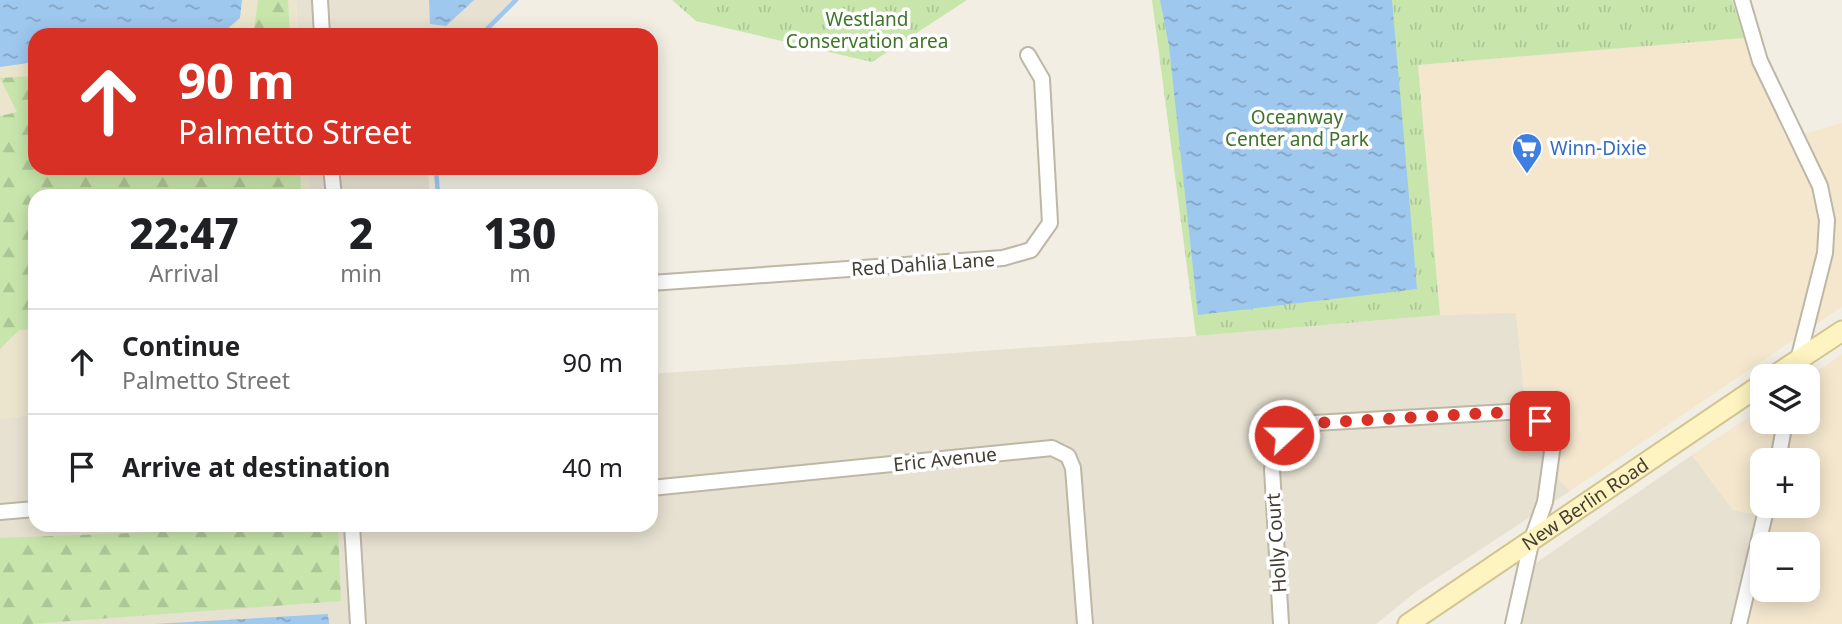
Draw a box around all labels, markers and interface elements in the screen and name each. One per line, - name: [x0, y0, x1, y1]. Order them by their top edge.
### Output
- park label: Westland Conservation area: [786, 6, 948, 54]
- text: 90 m: [178, 47, 295, 113]
- icon: ahead: [63, 56, 154, 147]
- park label: Oceanway Center and Park: [1225, 104, 1369, 152]
- text: Palmetto Street: [178, 110, 412, 153]
- supermarket icon: Winn-Dixie: [1510, 131, 1544, 175]
- place label: Winn-Dixie: [1550, 135, 1647, 161]
- text: 22:47: [130, 204, 239, 261]
- text: 2: [349, 204, 373, 261]
- text: 130: [484, 204, 556, 261]
- street label: Red Dahlia Lane: [850, 246, 996, 282]
- text: Arrival: [149, 257, 219, 289]
- text: min: [340, 257, 382, 289]
- text: m: [509, 257, 531, 289]
- text: Continue: [122, 328, 240, 364]
- icon: ahead: [63, 343, 101, 381]
- text: 90 m: [562, 344, 623, 380]
- text: Palmetto Street: [122, 364, 290, 396]
- map controls: [1750, 364, 1820, 602]
- button: layers: [1750, 364, 1820, 434]
- pin: [1510, 391, 1570, 451]
- position arrow: [1247, 398, 1321, 472]
- icon: arrive: [1521, 402, 1559, 440]
- street label: Eric Avenue: [892, 441, 998, 477]
- icon: arrive: [63, 448, 101, 486]
- button: +: [1750, 448, 1820, 518]
- text: Arrive at destination: [122, 449, 391, 485]
- text: 40 m: [562, 449, 623, 485]
- street label: New Berlin Road: [1517, 452, 1654, 556]
- street label: Holly Court: [1260, 492, 1292, 594]
- button: −: [1750, 532, 1820, 602]

